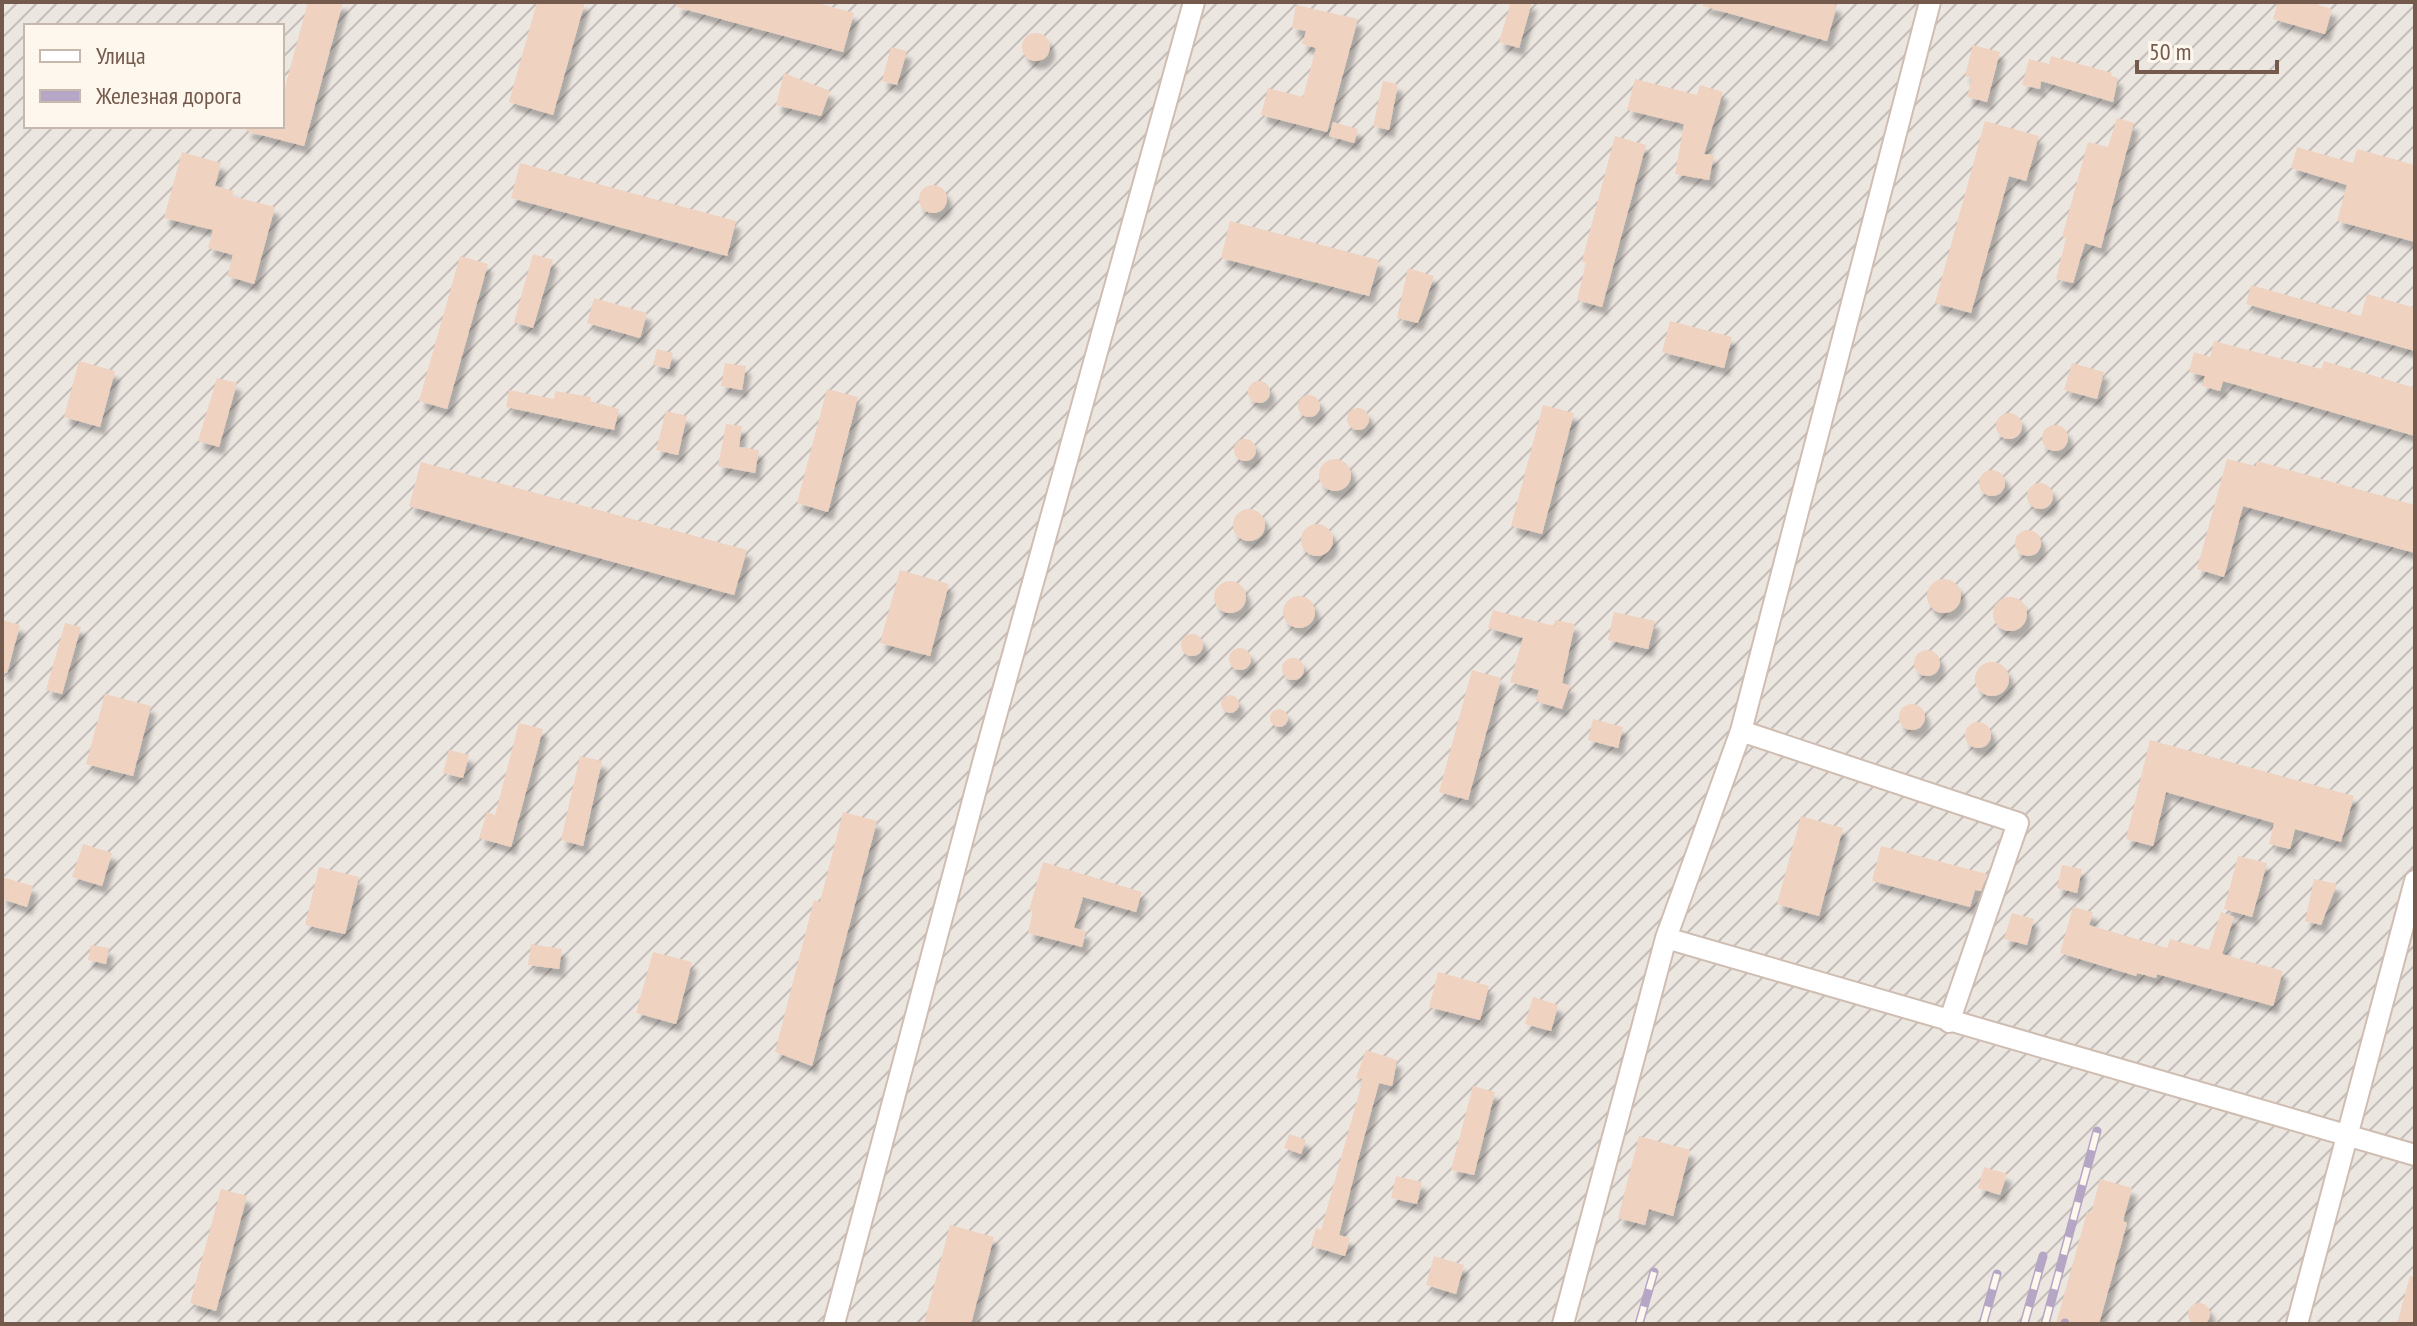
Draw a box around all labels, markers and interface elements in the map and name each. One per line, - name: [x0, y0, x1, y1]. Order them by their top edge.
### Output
- legend: [24, 24, 284, 128]
- scale bar: [2137, 24, 2277, 74]
- text: 50 m: [2149, 36, 2191, 67]
- text: Улица: [96, 40, 146, 71]
- text: Железная дорога: [95, 80, 242, 111]

